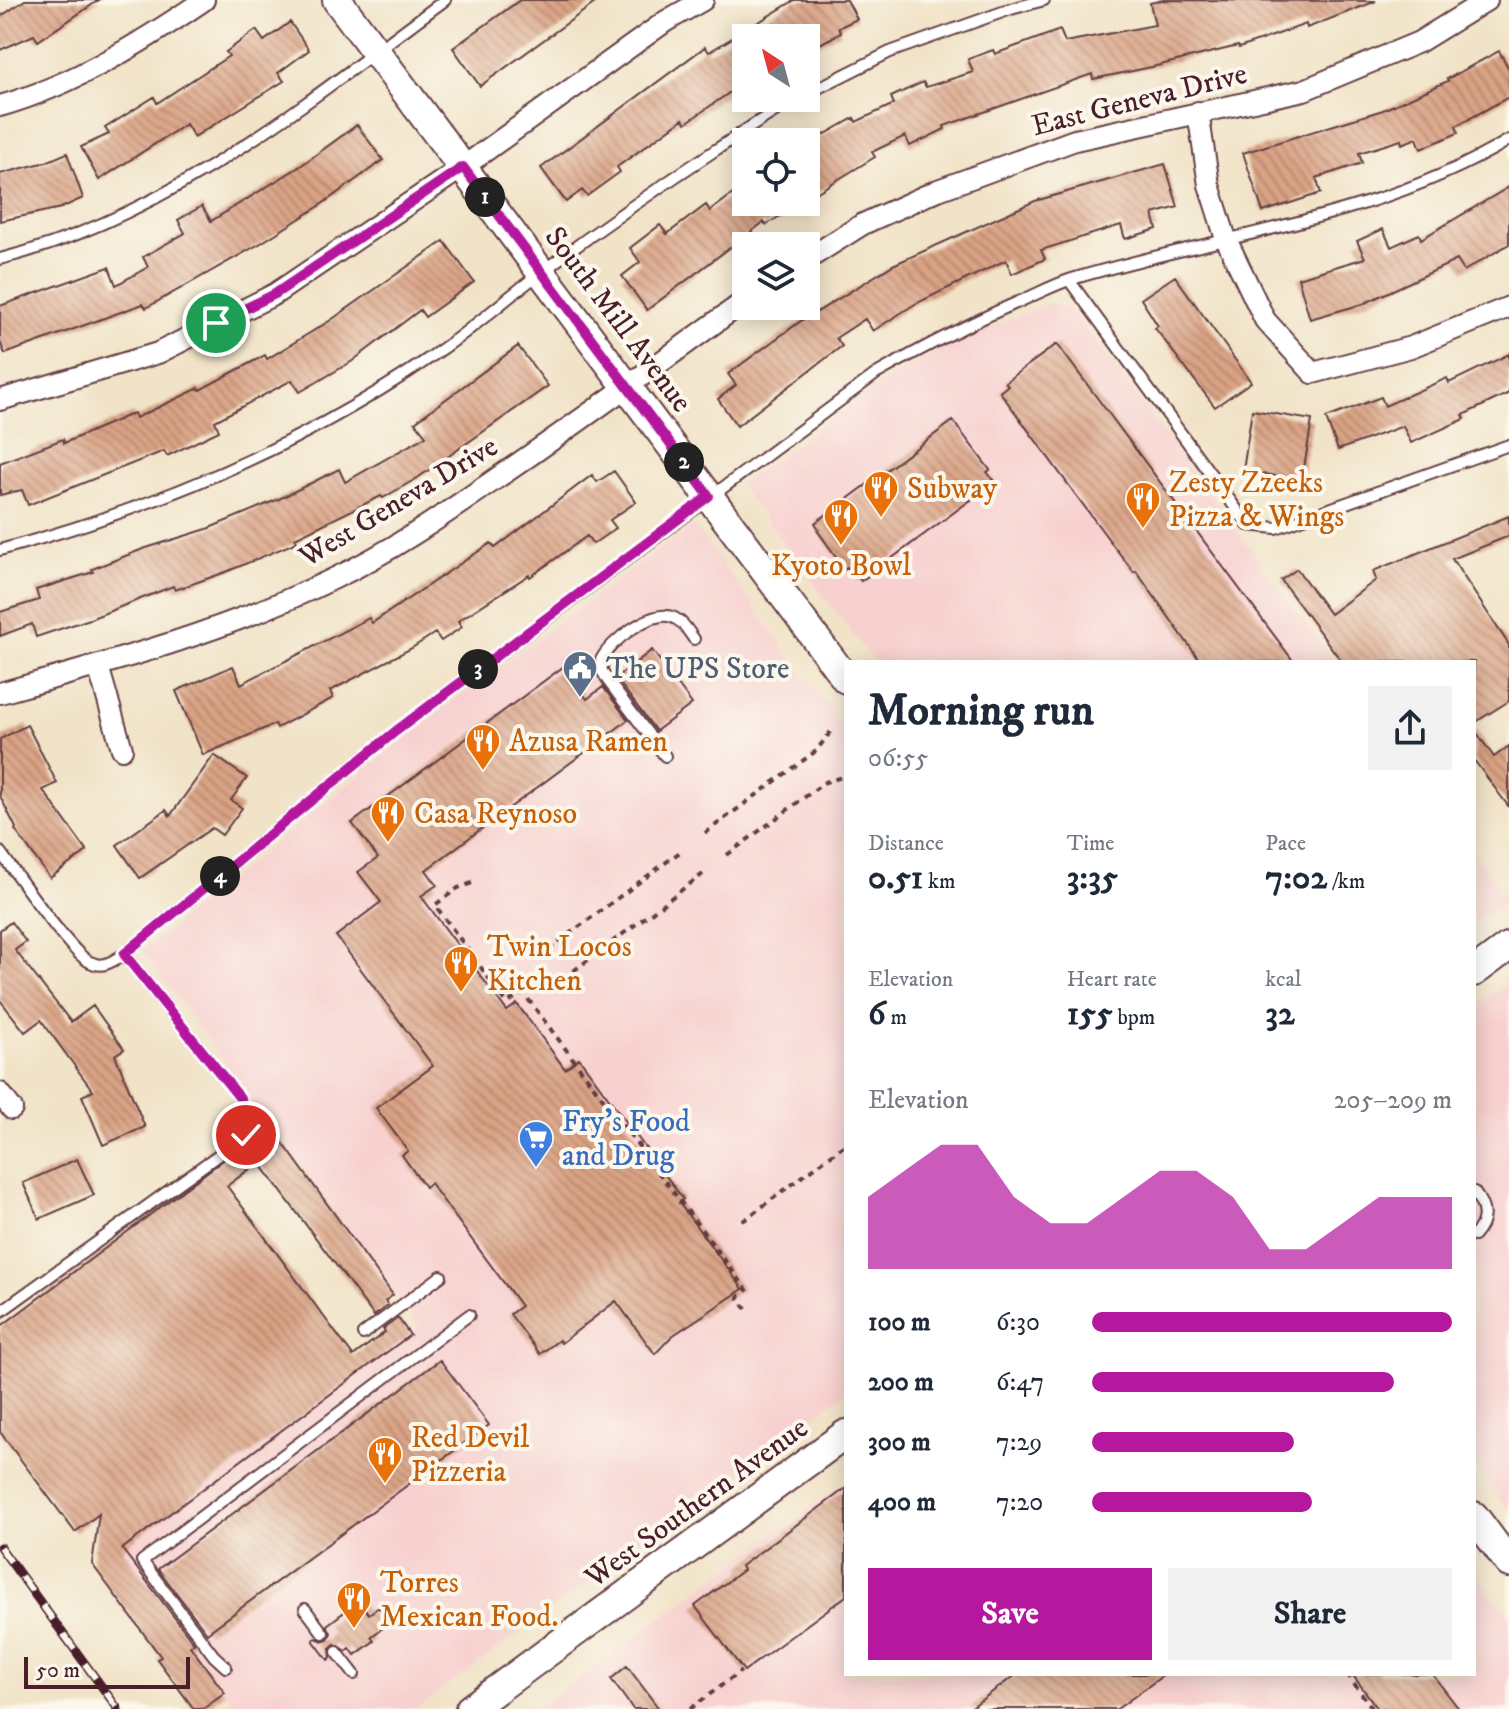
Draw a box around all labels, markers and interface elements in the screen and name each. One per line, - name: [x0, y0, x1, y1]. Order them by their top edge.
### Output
- north arrow: [732, 24, 820, 112]
- map controls: [732, 24, 820, 320]
- street label: East Geneva Drive: [1028, 56, 1251, 145]
- button: locate: [732, 128, 820, 216]
- pin: 1: [465, 177, 505, 217]
- text: 1: [481, 183, 489, 210]
- street label: South Mill Avenue: [536, 220, 700, 420]
- button: layers: [732, 232, 820, 320]
- pin: [182, 289, 250, 357]
- icon: arrive: [194, 301, 238, 345]
- street label: West Geneva Drive: [292, 428, 505, 577]
- pin: 2: [664, 442, 704, 482]
- text: 2: [679, 448, 689, 475]
- place label: Zesty Zzeeks Pizza & Wings: [1169, 465, 1344, 536]
- restaurant icon: Subway: [862, 469, 900, 519]
- place label: Subway: [907, 471, 998, 508]
- restaurant icon: Zesty Zzeeks Pizza & Wings: [1124, 480, 1162, 530]
- restaurant icon: Kyoto Bowl: [822, 497, 860, 547]
- place label: Kyoto Bowl: [771, 548, 911, 585]
- pin: 3: [458, 649, 498, 689]
- public building icon: The UPS Store: [561, 649, 599, 699]
- place label: The UPS Store: [606, 651, 789, 688]
- text: 3: [474, 655, 482, 682]
- text: Morning run: [868, 684, 1094, 739]
- button: share: [1368, 686, 1452, 770]
- restaurant icon: Azusa Ramen: [464, 722, 502, 772]
- place label: Azusa Ramen: [509, 724, 668, 761]
- text: 06:55: [868, 742, 928, 775]
- restaurant icon: Casa Reynoso: [369, 794, 407, 844]
- place label: Casa Reynoso: [414, 796, 577, 833]
- text: Distance: [868, 830, 944, 857]
- text: Time: [1067, 830, 1114, 857]
- text: Pace: [1265, 830, 1306, 857]
- pin: 4: [200, 856, 240, 896]
- text: 0.51: [868, 857, 923, 899]
- text: 3:35: [1067, 857, 1118, 899]
- text: 7:02: [1265, 857, 1327, 899]
- text: 4: [214, 862, 226, 889]
- text: km: [923, 868, 956, 895]
- text: /km: [1327, 868, 1365, 895]
- place label: Twin Locos Kitchen: [487, 929, 632, 1000]
- restaurant icon: Twin Locos Kitchen: [442, 944, 480, 994]
- text: Elevation: [868, 966, 953, 993]
- text: Heart rate: [1067, 966, 1157, 993]
- text: kcal: [1265, 966, 1301, 993]
- text: 6: [868, 993, 886, 1035]
- text: 155: [1067, 993, 1113, 1035]
- text: 32: [1265, 993, 1295, 1035]
- text: m: [886, 1004, 907, 1031]
- text: bpm: [1113, 1004, 1155, 1031]
- text: Elevation: [868, 1084, 969, 1117]
- text: 205–209 m: [1334, 1084, 1452, 1117]
- pin: [212, 1101, 280, 1169]
- place label: Fry's Food and Drug: [562, 1104, 690, 1175]
- icon: check: [224, 1113, 268, 1157]
- supermarket icon: Fry's Food and Drug: [517, 1119, 555, 1169]
- text: 100 m: [868, 1306, 931, 1339]
- text: 6:30: [996, 1306, 1040, 1339]
- text: 200 m: [868, 1366, 934, 1399]
- text: 6:47: [996, 1366, 1044, 1399]
- street label: West Southern Avenue: [577, 1410, 816, 1597]
- place label: Red Devil Pizzeria: [411, 1420, 529, 1491]
- text: 300 m: [868, 1426, 931, 1459]
- text: 7:29: [996, 1426, 1042, 1459]
- restaurant icon: Red Devil Pizzeria: [366, 1435, 404, 1485]
- text: 400 m: [868, 1486, 936, 1519]
- text: 7:20: [996, 1486, 1043, 1519]
- place label: Torres Mexican Food.: [380, 1565, 559, 1636]
- button: Save: [868, 1568, 1152, 1660]
- button: Share: [1168, 1568, 1452, 1660]
- restaurant icon: Torres Mexican Food.: [335, 1580, 373, 1630]
- scale bar: [24, 1653, 190, 1689]
- text: 50 m: [36, 1657, 80, 1684]

